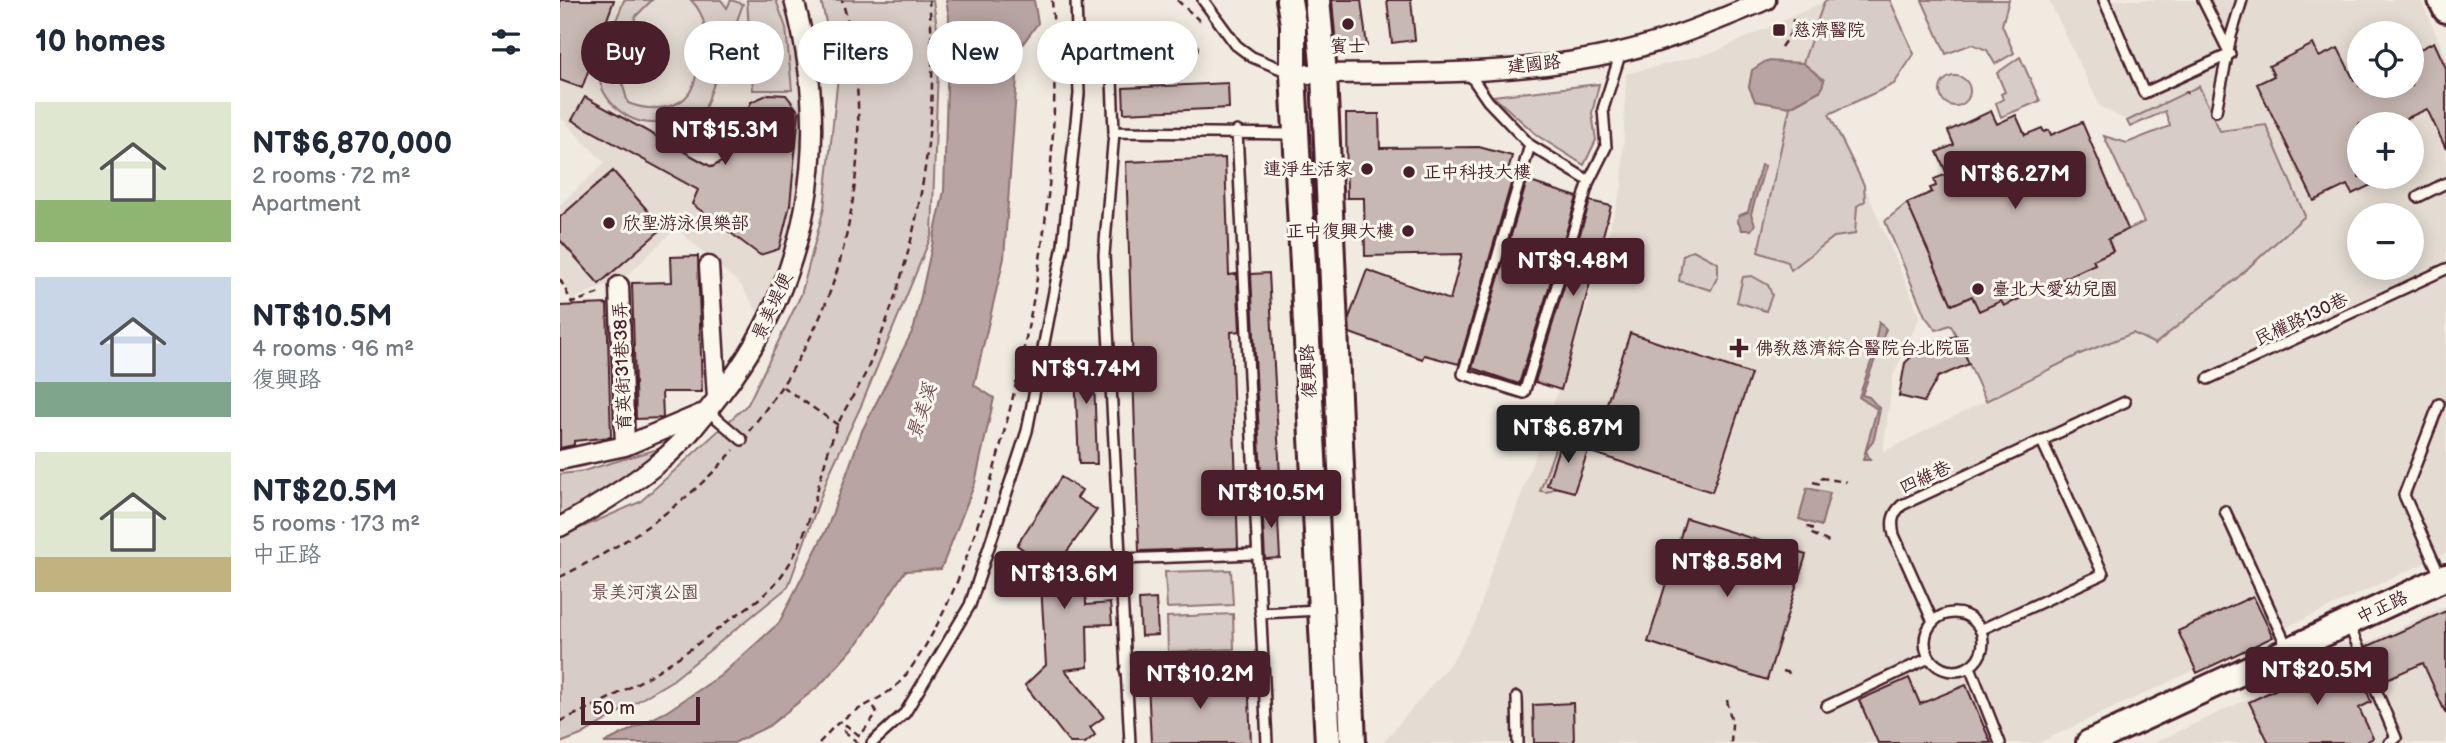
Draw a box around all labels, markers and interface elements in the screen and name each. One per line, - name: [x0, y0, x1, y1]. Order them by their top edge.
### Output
- marker: 賓士: [1340, 16, 1356, 32]
- place label: 慈濟醫院: [1793, 20, 1865, 41]
- chip: Buy: [581, 21, 670, 84]
- chip: Rent: [684, 21, 784, 84]
- chip: Filters: [798, 21, 913, 84]
- chip: New: [927, 21, 1023, 84]
- chip: Apartment: [1037, 21, 1198, 84]
- map controls: [2347, 21, 2424, 280]
- button: locate: [2347, 21, 2424, 98]
- marker: 慈濟醫院: [1771, 22, 1787, 38]
- icon: filters: [487, 23, 525, 61]
- text: 10 homes: [35, 24, 166, 60]
- place label: 賓士: [1330, 36, 1366, 57]
- street label: 建國路: [1506, 51, 1562, 78]
- pin: NT$15.3M: [653, 108, 797, 167]
- button: +: [2347, 112, 2424, 189]
- text: NT$15.3M: [672, 116, 778, 144]
- text: NT$6,870,000: [252, 126, 452, 162]
- icon: home: [91, 130, 175, 214]
- pin: NT$6.27M: [1943, 152, 2087, 211]
- place label: 連淨生活家: [1263, 159, 1353, 180]
- text: NT$6.27M: [1960, 160, 2070, 188]
- marker: 連淨生活家: [1359, 161, 1375, 177]
- text: 2 rooms · 72 m²: [252, 162, 411, 190]
- place label: 正中科技大樓: [1423, 162, 1531, 183]
- marker: 正中科技大樓: [1401, 164, 1417, 180]
- text: Apartment: [252, 190, 361, 218]
- button: −: [2347, 203, 2424, 280]
- place label: 欣聖游泳俱樂部: [623, 213, 749, 234]
- marker: 欣聖游泳俱樂部: [601, 215, 617, 231]
- place label: 正中復興大樓: [1286, 221, 1394, 242]
- marker: 正中復興大樓: [1400, 223, 1416, 239]
- pin: NT$9.48M: [1501, 238, 1645, 298]
- text: NT$9.48M: [1517, 247, 1629, 275]
- street label: 景美堤便: [748, 269, 797, 343]
- place label: 臺北大愛幼兒園: [1992, 279, 2118, 300]
- marker: 臺北大愛幼兒園: [1970, 281, 1986, 297]
- street label: 民權路130巷: [2251, 289, 2351, 350]
- text: NT$10.5M: [252, 299, 392, 335]
- street label: 育英街31巷38弄: [610, 301, 635, 431]
- icon: home: [91, 305, 175, 389]
- text: 4 rooms · 96 m²: [252, 335, 414, 363]
- marker: 佛教慈濟綜合醫院台北院區: [1729, 338, 1749, 358]
- place label: 佛教慈濟綜合醫院台北院區: [1755, 338, 1971, 359]
- street label: 復興路: [1297, 343, 1320, 398]
- pin: NT$9.74M: [1014, 346, 1158, 406]
- text: NT$9.74M: [1031, 355, 1141, 383]
- text: 復興路: [252, 366, 321, 394]
- water label: 景美溪: [903, 380, 942, 442]
- pin: NT$6.87M: [1496, 406, 1640, 465]
- text: NT$6.87M: [1513, 414, 1623, 442]
- street label: 四維巷: [1896, 457, 1954, 498]
- pin: NT$10.5M: [1199, 470, 1343, 530]
- text: NT$20.5M: [252, 474, 397, 510]
- text: NT$10.5M: [1217, 479, 1325, 507]
- icon: home: [91, 480, 175, 564]
- text: 5 rooms · 173 m²: [252, 510, 420, 538]
- pin: NT$8.58M: [1655, 540, 1799, 599]
- text: 中正路: [252, 541, 321, 569]
- text: NT$8.58M: [1671, 548, 1783, 576]
- pin: NT$13.6M: [992, 552, 1136, 611]
- text: NT$13.6M: [1010, 560, 1118, 588]
- park label: 景美河濱公園: [591, 582, 699, 603]
- street label: 中正路: [2353, 587, 2411, 628]
- pin: NT$20.5M: [2245, 648, 2389, 707]
- pin: NT$10.2M: [1128, 652, 1272, 711]
- text: NT$20.5M: [2261, 656, 2373, 684]
- text: NT$10.2M: [1146, 660, 1254, 688]
- scale bar: [581, 694, 700, 726]
- text: 50 m: [592, 697, 635, 720]

